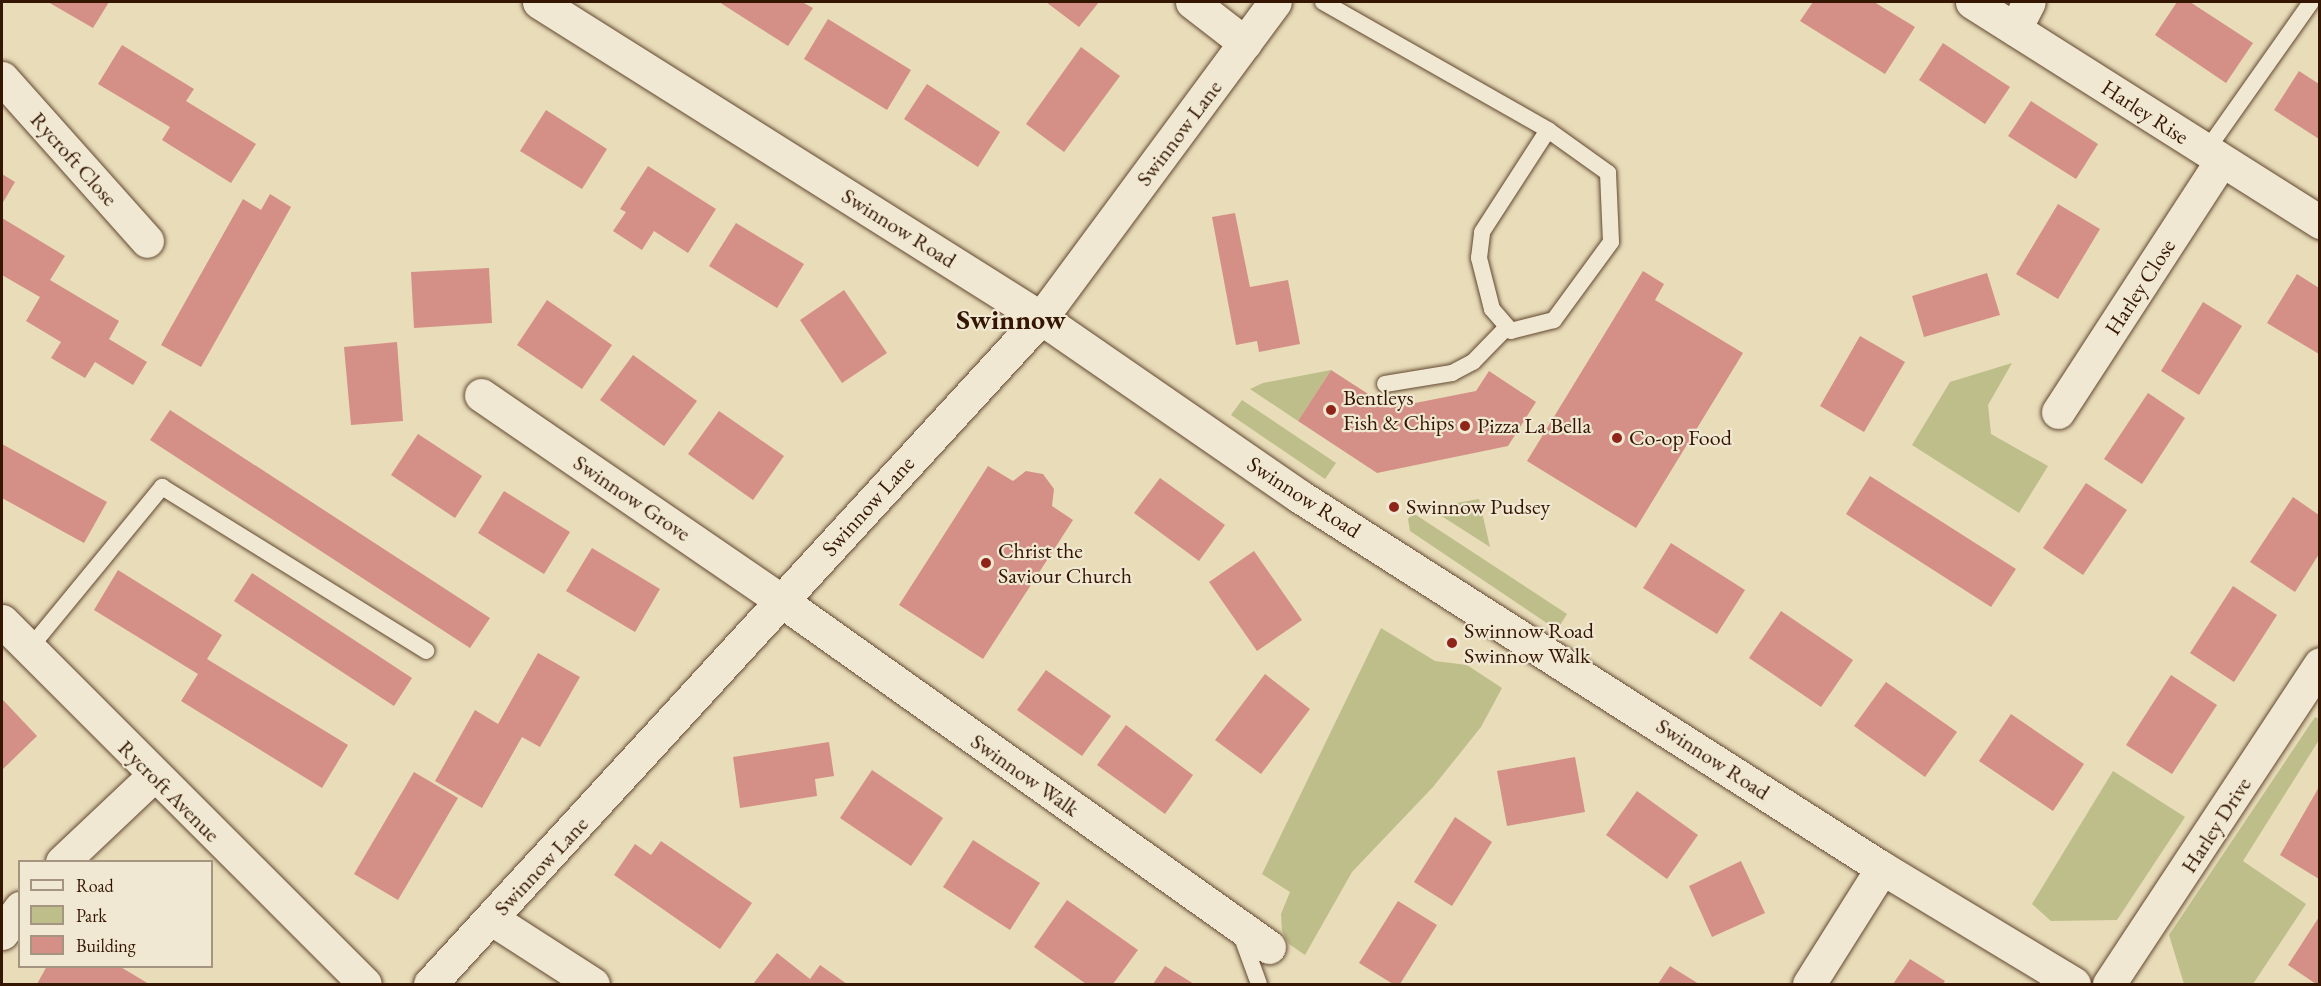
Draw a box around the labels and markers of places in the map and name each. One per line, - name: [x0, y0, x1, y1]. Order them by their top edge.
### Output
- place label: Bentleys Fish & Chips: [1343, 384, 1454, 436]
- marker: Bentleys Fish & Chips: [1324, 403, 1338, 417]
- place label: Pizza La Bella: [1477, 413, 1591, 439]
- marker: Pizza La Bella: [1458, 419, 1472, 433]
- place label: Co-op Food: [1629, 425, 1732, 451]
- marker: Co-op Food: [1610, 431, 1624, 445]
- place label: Swinnow Pudsey: [1406, 494, 1550, 520]
- marker: Swinnow Pudsey: [1387, 500, 1401, 514]
- place label: Christ the Saviour Church: [998, 537, 1132, 588]
- marker: Christ the Saviour Church: [979, 556, 993, 570]
- place label: Swinnow Road Swinnow Walk: [1464, 617, 1594, 668]
- marker: Swinnow Road Swinnow Walk: [1445, 636, 1459, 650]

